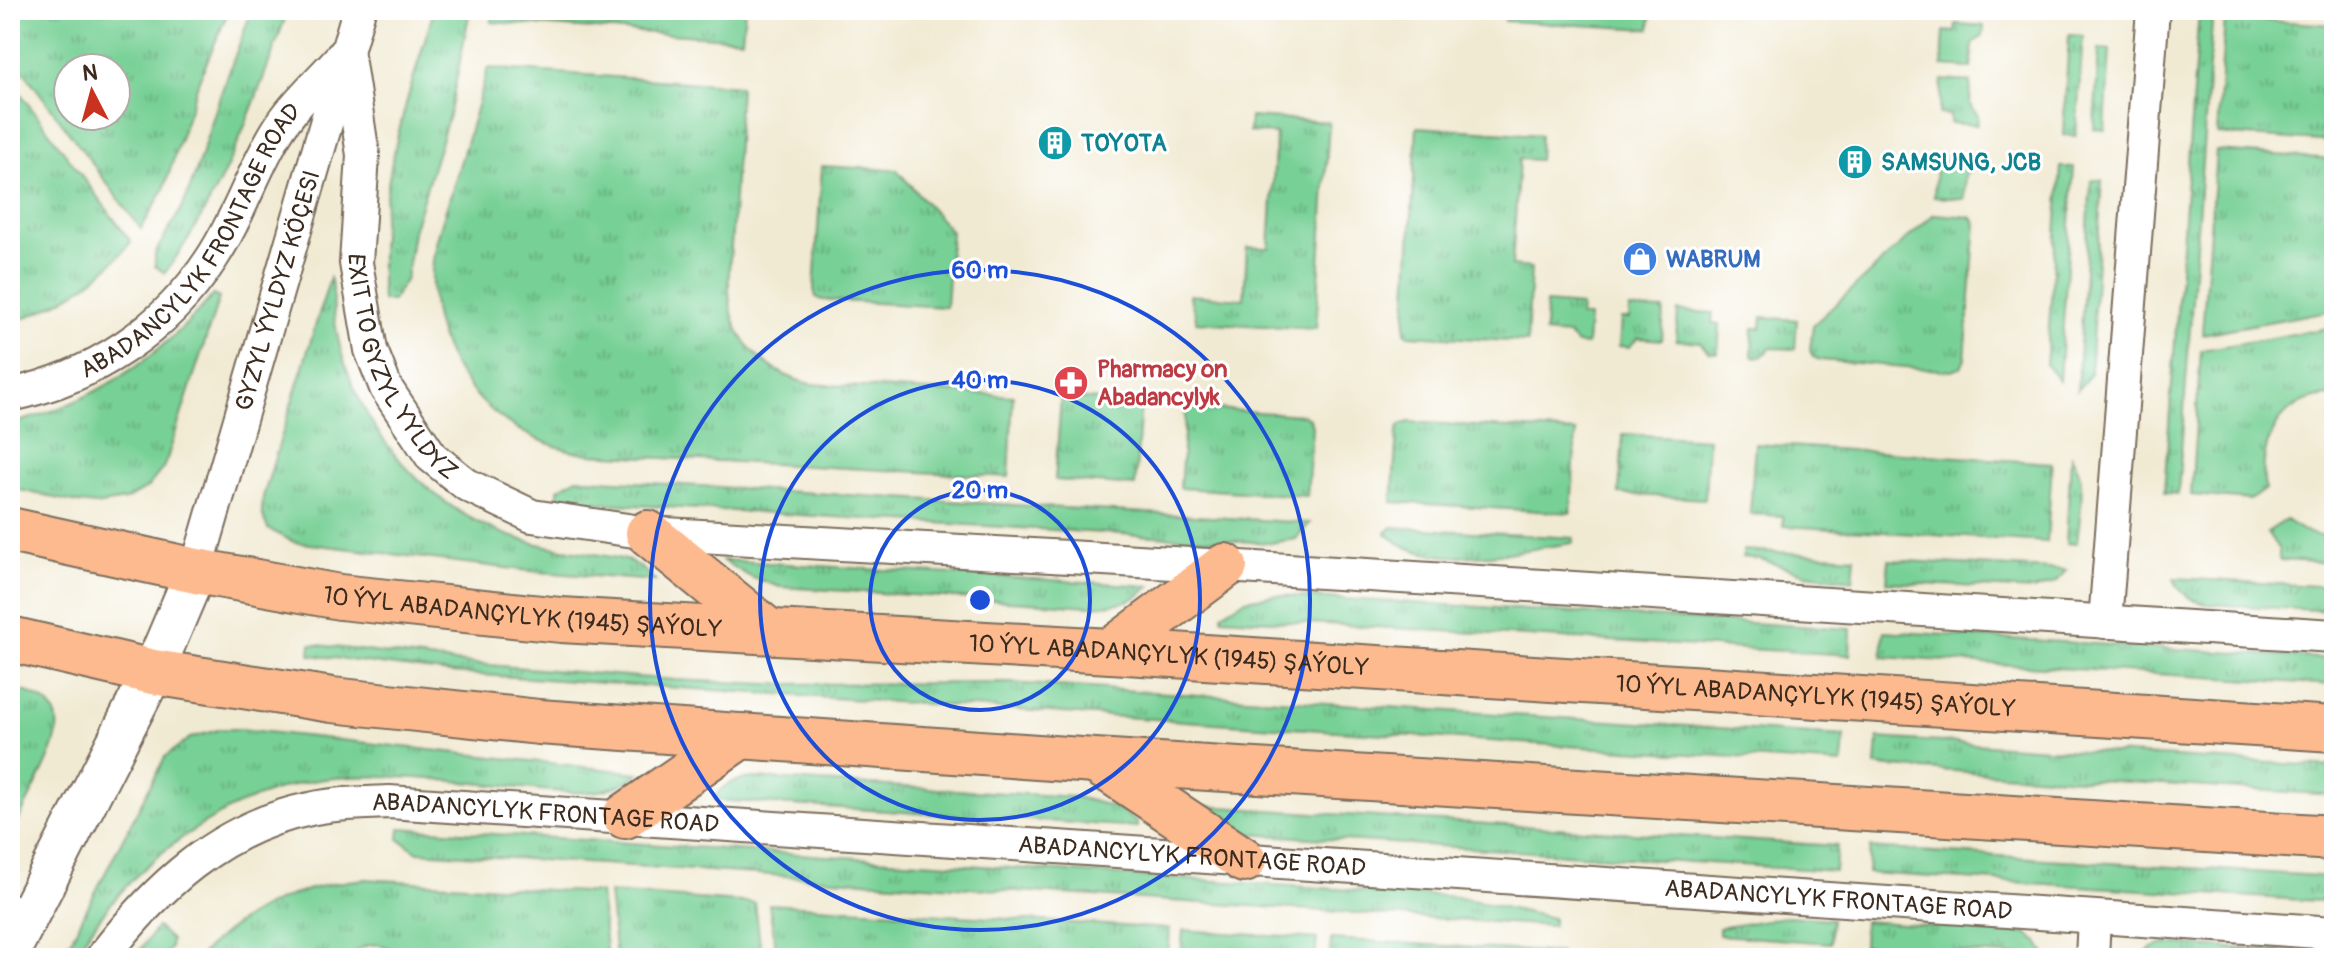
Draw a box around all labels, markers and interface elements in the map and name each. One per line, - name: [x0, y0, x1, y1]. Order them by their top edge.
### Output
- north arrow: [52, 52, 132, 132]
- text: N: [81, 58, 99, 88]
- street label: ABADANCYLYK FRONTAGE ROAD: [76, 97, 307, 385]
- building icon: TOYOTA: [1036, 124, 1074, 162]
- place label: TOYOTA: [1080, 129, 1167, 158]
- building icon: SAMSUNG, JCB: [1836, 143, 1874, 181]
- place label: SAMSUNG, JCB: [1881, 148, 2041, 177]
- street label: GYZYL ÝYLDYZ KÖÇESI: [229, 167, 327, 414]
- shop icon: WABRUM: [1621, 240, 1659, 278]
- place label: WABRUM: [1666, 245, 1761, 274]
- street label: EXIT TO GYZYL YYLDYZ: [341, 252, 463, 487]
- text: 60 m: [952, 256, 1008, 285]
- place label: Pharmacy on Abadancylyk: [1097, 355, 1228, 412]
- pharmacy icon: Pharmacy on Abadancylyk: [1052, 364, 1090, 402]
- text: 40 m: [952, 366, 1008, 395]
- text: 20 m: [952, 476, 1008, 505]
- street label: 10 ÝYL ABADANÇYLYK (1945) ŞAÝOLY: [321, 580, 723, 644]
- centre of rings: [966, 586, 994, 614]
- street label: 10 ÝYL ABADANÇYLYK (1945) ŞAÝOLY: [968, 629, 1370, 682]
- street label: 10 ÝYL ABADANÇYLYK (1945) ŞAÝOLY: [1615, 669, 2017, 724]
- street label: ABADANCYLYK FRONTAGE ROAD: [371, 788, 720, 839]
- street label: ABADANCYLYK FRONTAGE ROAD: [1017, 830, 1367, 883]
- street label: ABADANCYLYK FRONTAGE ROAD: [1664, 874, 2013, 926]

